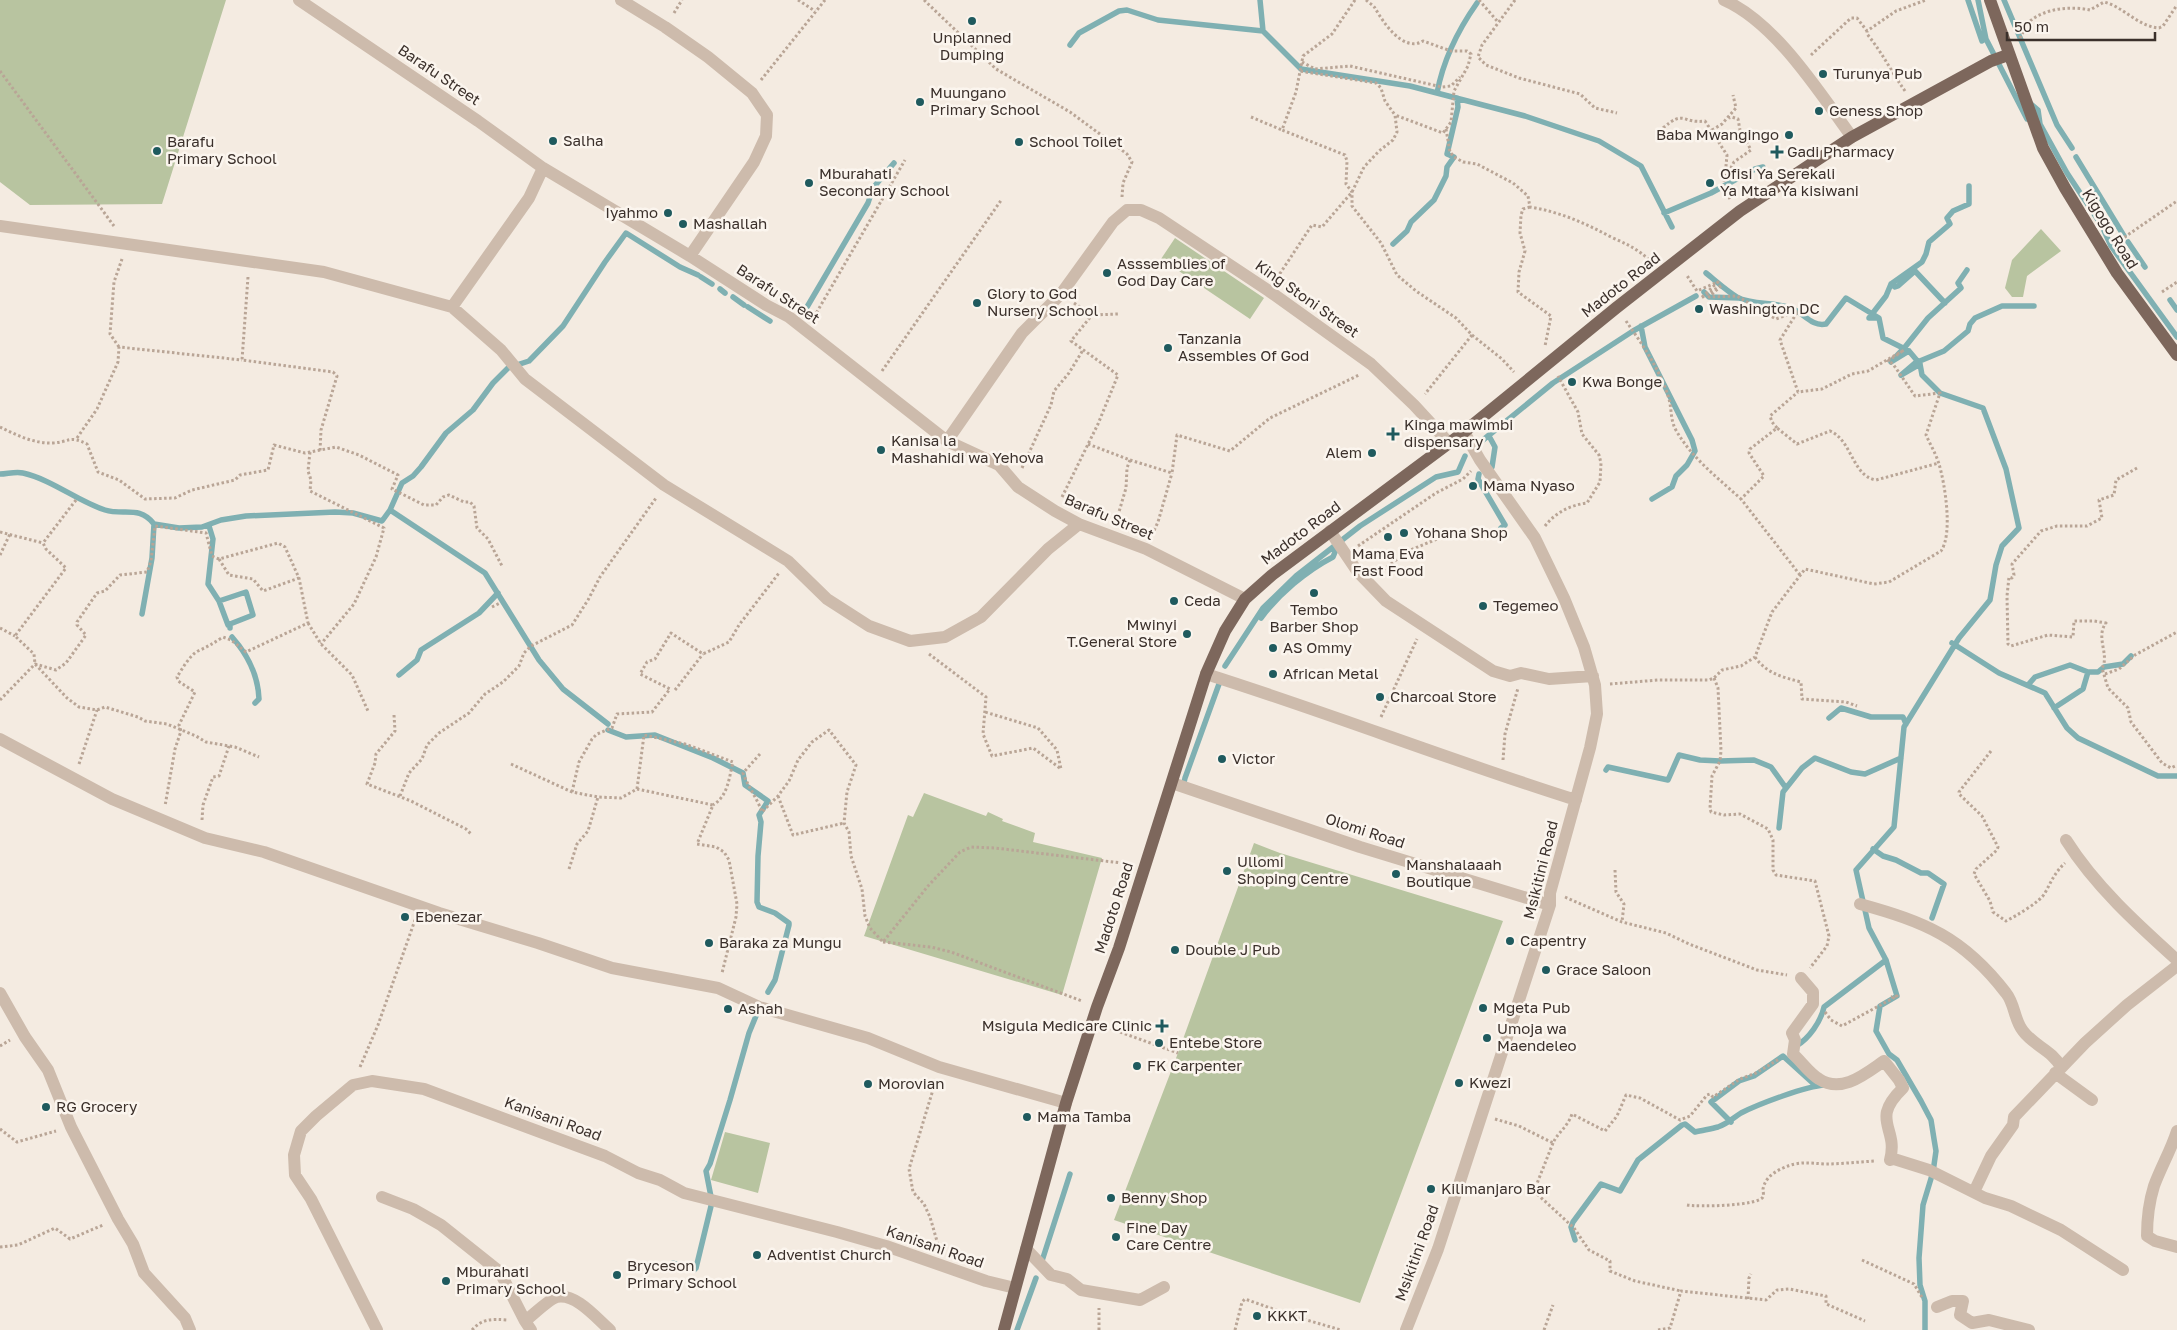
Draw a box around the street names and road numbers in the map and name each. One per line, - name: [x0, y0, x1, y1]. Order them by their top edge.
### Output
- street label: Barafu Street: [395, 40, 484, 108]
- street label: Kigogo Road: [2079, 185, 2143, 272]
- street label: Madoto Road: [1577, 248, 1663, 321]
- street label: King Stoni Street: [1252, 256, 1363, 341]
- street label: Barafu Street: [734, 260, 823, 327]
- street label: Barafu Street: [1062, 489, 1157, 543]
- street label: Madoto Road: [1257, 496, 1344, 568]
- street label: Olomi Road: [1323, 809, 1407, 851]
- street label: Msikitini Road: [1519, 819, 1561, 921]
- street label: Madoto Road: [1090, 860, 1136, 956]
- street label: Kanisani Road: [502, 1092, 604, 1144]
- street label: Msikitini Road: [1390, 1202, 1442, 1303]
- street label: Kanisani Road: [884, 1221, 987, 1271]

